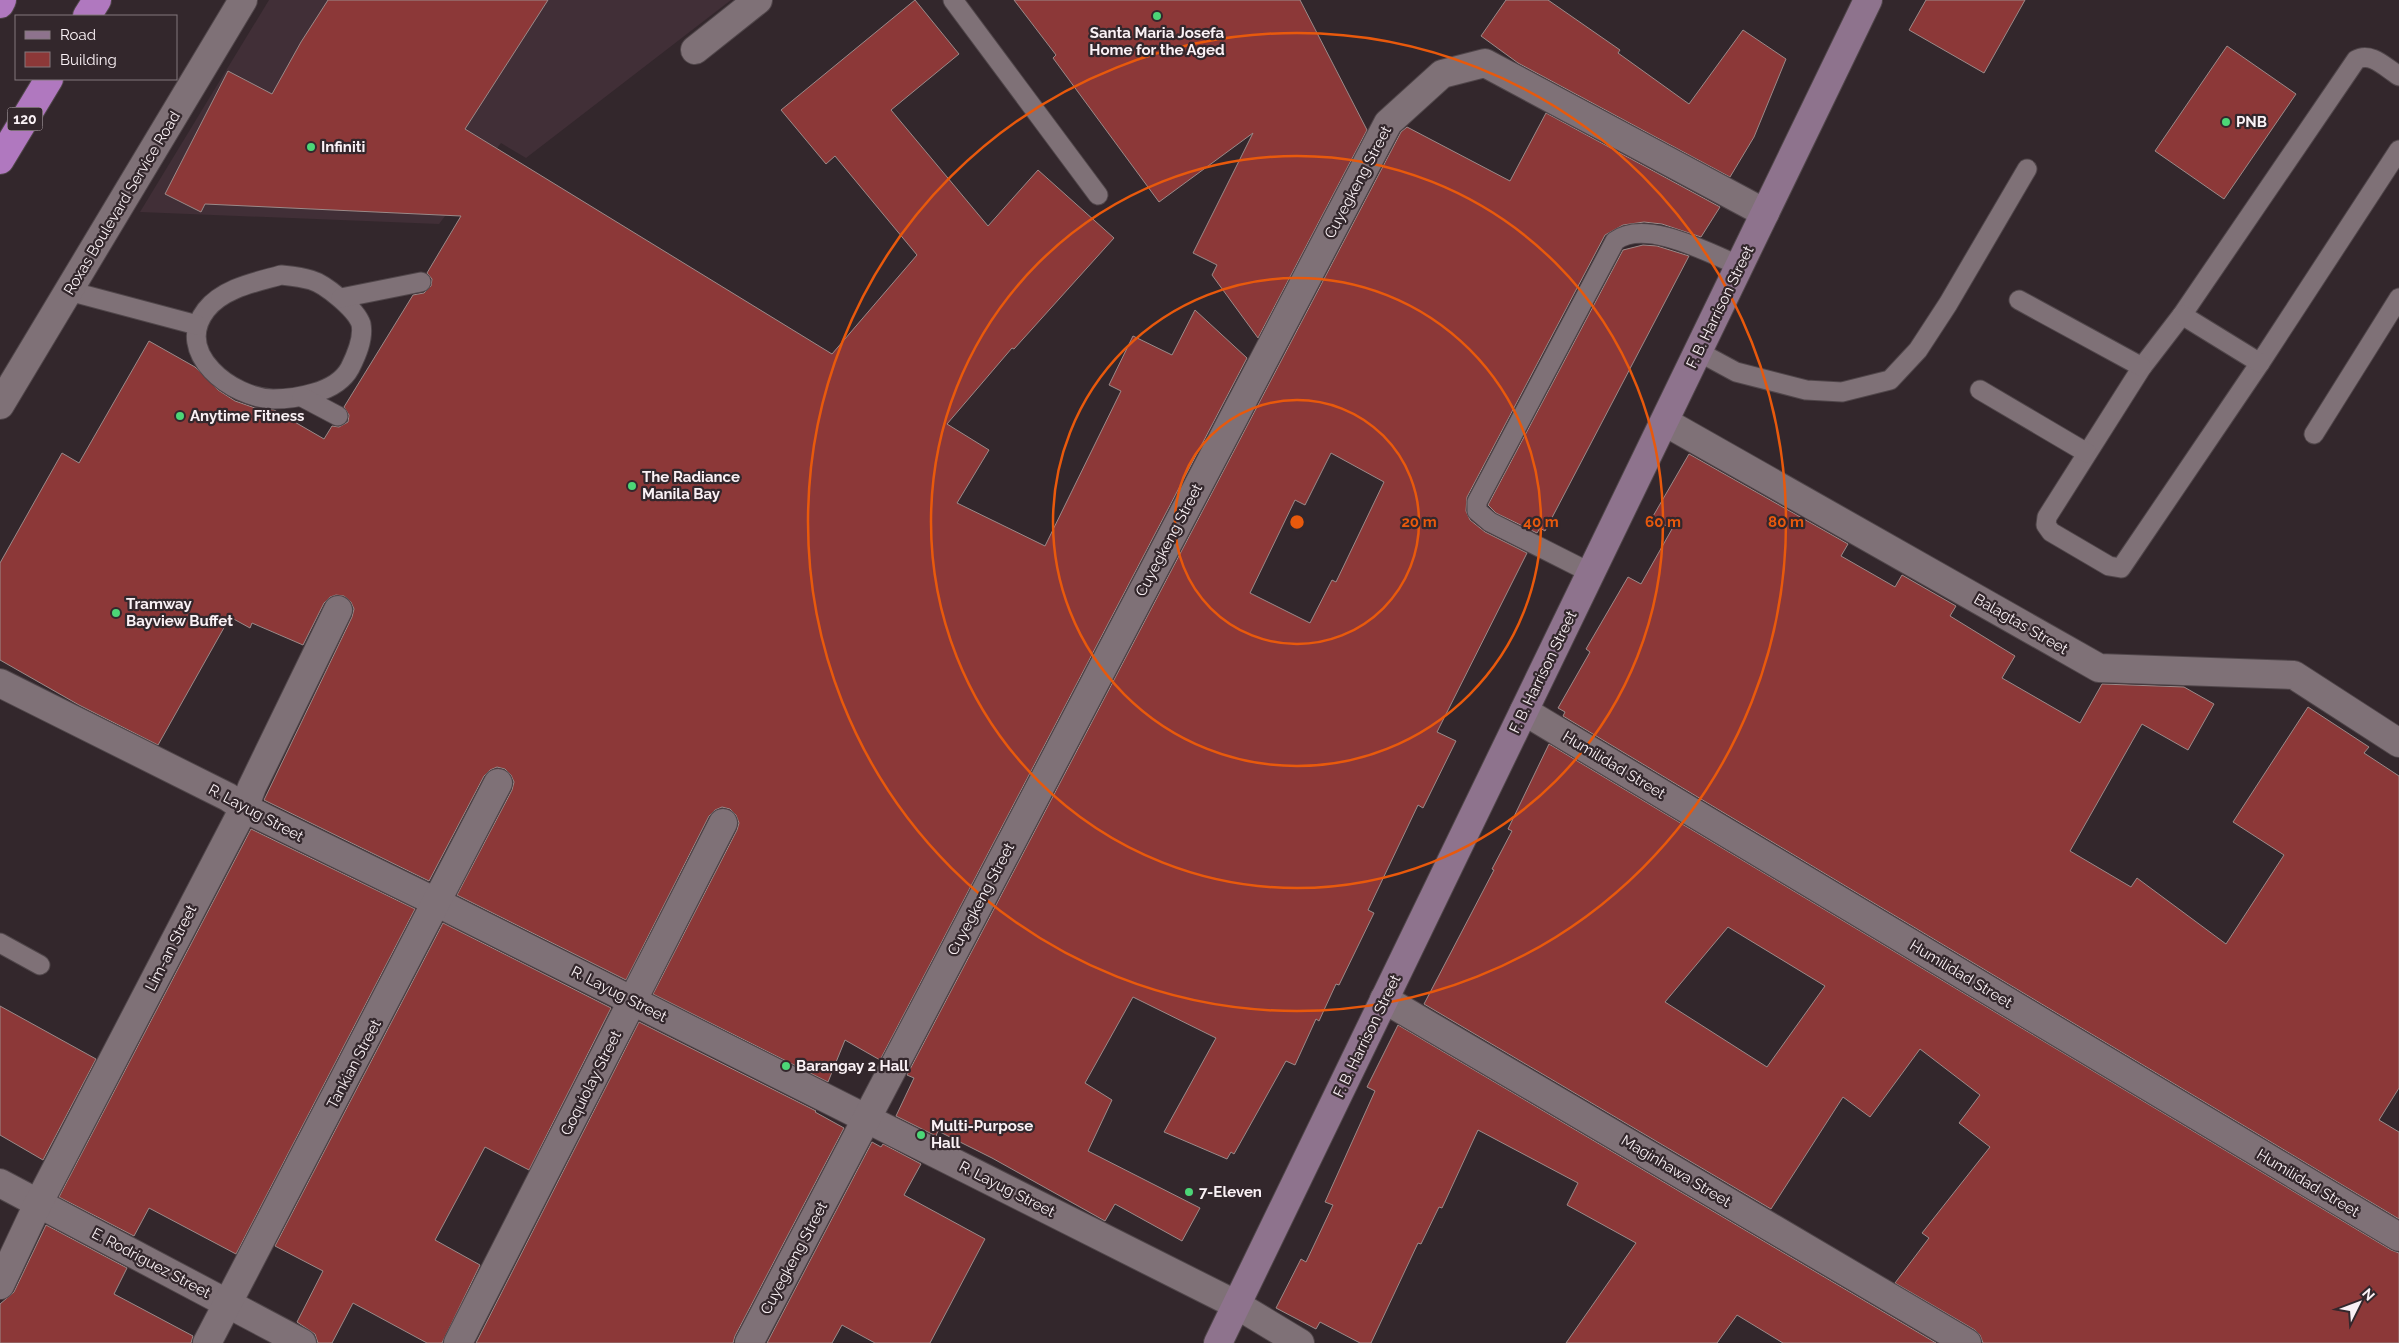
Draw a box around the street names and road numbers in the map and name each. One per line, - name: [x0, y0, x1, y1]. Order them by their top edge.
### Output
- road number: 120: [8, 108, 42, 130]
- street label: Roxas Boulevard Service Road: [60, 108, 184, 298]
- street label: Cuyegkeng Street: [1321, 123, 1395, 241]
- street label: F. B. Harrison Street: [1683, 243, 1757, 371]
- street label: Cuyegkeng Street: [1132, 481, 1206, 599]
- street label: Balagtas Street: [1971, 590, 2071, 658]
- street label: F. B. Harrison Street: [1506, 608, 1580, 736]
- street label: Humilidad Street: [1559, 727, 1669, 803]
- street label: R. Layug Street: [205, 780, 307, 846]
- street label: Cuyegkeng Street: [944, 840, 1018, 958]
- street label: Lim-an Street: [142, 902, 200, 994]
- street label: Humilidad Street: [1906, 936, 2016, 1012]
- street label: R. Layug Street: [568, 962, 670, 1026]
- street label: F. B. Harrison Street: [1330, 972, 1404, 1100]
- street label: Tankian Street: [323, 1016, 385, 1112]
- street label: Goquiolay Street: [557, 1028, 625, 1138]
- street label: Maginhawa Street: [1618, 1131, 1734, 1211]
- street label: Humilidad Street: [2253, 1145, 2363, 1221]
- street label: R. Layug Street: [956, 1157, 1058, 1221]
- street label: Cuyegkeng Street: [757, 1199, 831, 1317]
- street label: E. Rodriguez Street: [89, 1224, 213, 1302]

